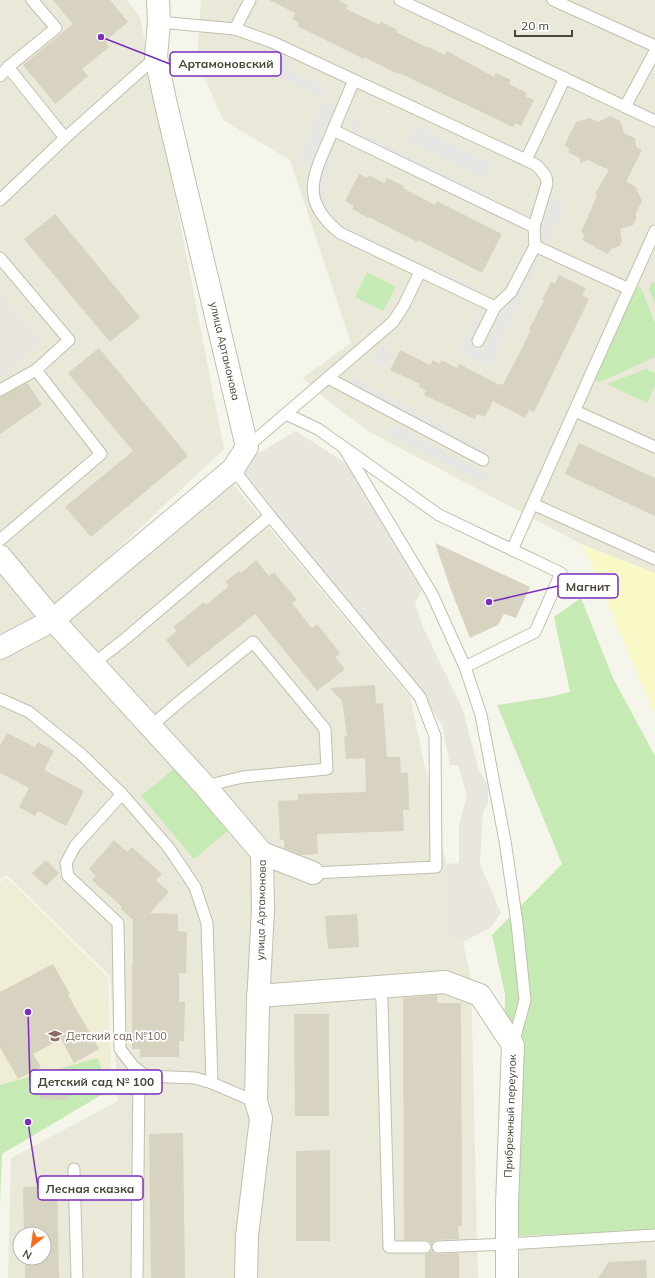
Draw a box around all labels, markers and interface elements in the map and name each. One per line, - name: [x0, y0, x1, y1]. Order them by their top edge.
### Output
- scale bar: [515, 12, 572, 38]
- text: 20 m: [521, 18, 549, 33]
- callout: Артамоновский: [170, 52, 281, 76]
- text: Артамоновский: [178, 56, 274, 71]
- street label: улица Артамонова: [207, 300, 243, 402]
- callout: Магнит: [558, 574, 618, 598]
- text: Магнит: [566, 579, 610, 594]
- street label: улица Артамонова: [253, 859, 269, 961]
- school or university icon: Детский сад №100: [47, 1028, 63, 1044]
- place label: Детский сад №100: [66, 1029, 167, 1043]
- street label: Прибрежный переулок: [501, 1054, 519, 1178]
- callout: Детский сад № 100: [30, 1070, 162, 1094]
- text: Детский сад № 100: [38, 1074, 154, 1089]
- callout: Лесная сказка: [38, 1176, 143, 1200]
- text: Лесная сказка: [46, 1181, 134, 1196]
- north arrow: [12, 1226, 52, 1266]
- text: N: [20, 1247, 34, 1263]

